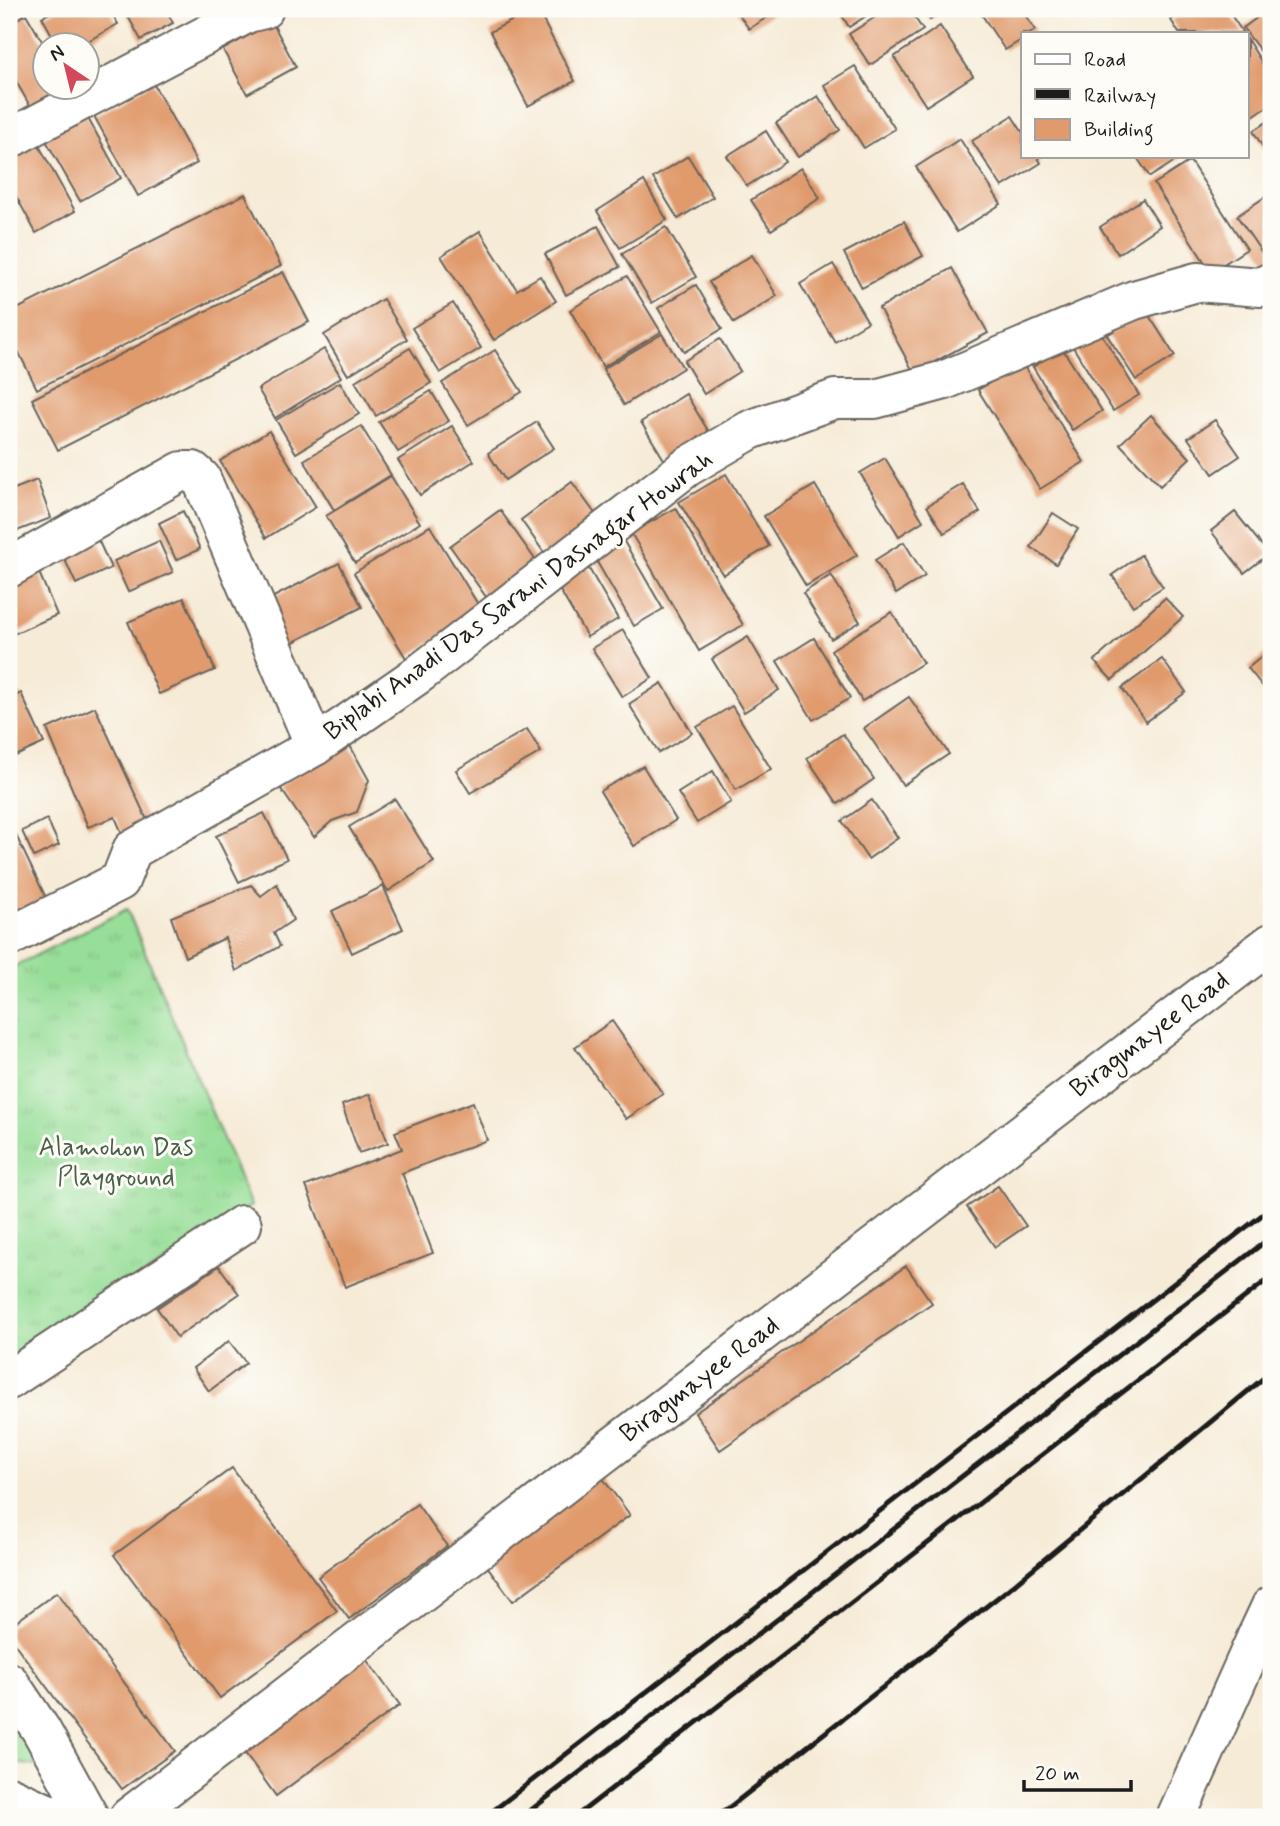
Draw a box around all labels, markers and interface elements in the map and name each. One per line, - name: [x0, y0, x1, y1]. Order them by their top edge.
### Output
- north arrow: [32, 32, 102, 102]
- legend: [1021, 32, 1248, 158]
- text: N: [45, 39, 69, 67]
- text: Road: [1084, 46, 1126, 74]
- text: Railway: [1084, 82, 1156, 110]
- text: Building: [1084, 116, 1154, 146]
- street label: Biplabi Anadi Das Sarani Dasnagar Howrah: [317, 443, 722, 751]
- street label: Biragmayee Road: [1063, 964, 1238, 1108]
- park label: Alamohon Das Playground: [39, 1131, 194, 1195]
- street label: Biragmayee Road: [613, 1309, 788, 1453]
- scale bar: [1024, 1749, 1131, 1793]
- text: 20 m: [1035, 1760, 1080, 1788]

